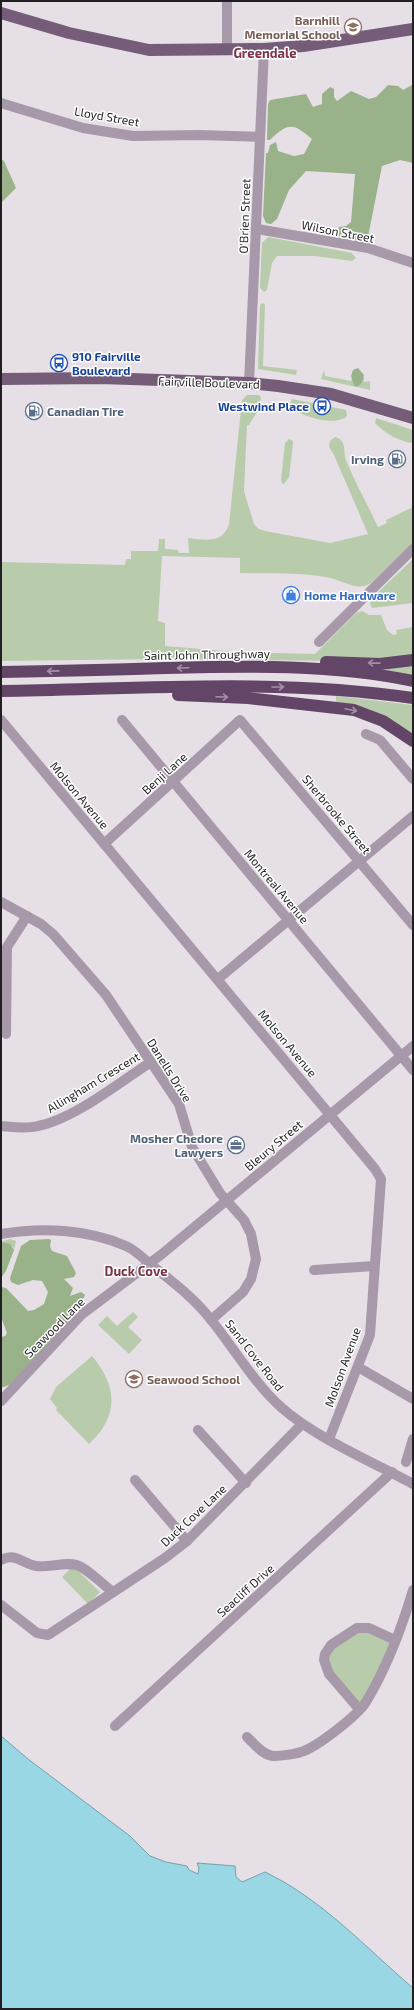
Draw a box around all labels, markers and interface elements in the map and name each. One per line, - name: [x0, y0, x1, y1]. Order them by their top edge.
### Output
- place label: Barnhill Memorial School: [245, 13, 340, 41]
- school or university icon: Barnhill Memorial School: [343, 17, 363, 37]
- district label: Greendale: [233, 45, 297, 61]
- street label: Lloyd Street: [73, 103, 141, 129]
- street label: O'Brien Street: [236, 178, 252, 254]
- street label: Wilson Street: [300, 217, 376, 245]
- place label: 910 Fairville Boulevard: [72, 349, 141, 377]
- bus stop icon: 910 Fairville Boulevard: [49, 353, 69, 373]
- street label: Fairville Boulevard: [158, 373, 260, 391]
- bus stop icon: Westwind Place: [312, 396, 332, 416]
- place label: Westwind Place: [218, 399, 309, 413]
- fuel station icon: Canadian Tire: [24, 401, 44, 421]
- place label: Canadian Tire: [47, 404, 124, 418]
- fuel station icon: Irving: [387, 449, 407, 469]
- place label: Irving: [351, 452, 384, 466]
- shop icon: Home Hardware: [281, 585, 301, 605]
- place label: Home Hardware: [304, 588, 396, 602]
- street label: Saint John Throughway: [144, 646, 271, 662]
- one-way arrow: [368, 660, 381, 667]
- one-way arrow: [177, 664, 190, 672]
- one-way arrow: [47, 667, 60, 675]
- one-way arrow: [271, 683, 284, 691]
- one-way arrow: [215, 693, 228, 701]
- one-way arrow: [344, 706, 357, 714]
- street label: Benji Lane: [139, 749, 190, 798]
- street label: Molson Avenue: [48, 759, 112, 831]
- street label: Sherbrooke Street: [300, 772, 374, 857]
- street label: Montreal Avenue: [242, 846, 312, 926]
- street label: Molson Avenue: [256, 1007, 320, 1079]
- street label: Danells Drive: [145, 1036, 195, 1104]
- street label: Allingham Crescent: [44, 1049, 142, 1115]
- street label: Bleury Street: [241, 1116, 305, 1173]
- place label: Mosher Chedore Lawyers: [130, 1131, 223, 1160]
- office icon: Mosher Chedore Lawyers: [226, 1135, 246, 1155]
- district label: Duck Cove: [105, 1263, 168, 1279]
- street label: Seawood Lane: [21, 1294, 87, 1360]
- street label: Sand Cove Road: [223, 1317, 287, 1393]
- street label: Molson Avenue: [321, 1325, 363, 1409]
- school or university icon: Seawood School: [124, 1369, 144, 1389]
- place label: Seawood School: [147, 1372, 240, 1386]
- street label: Duck Cove Lane: [157, 1481, 229, 1549]
- street label: Seacliff Drive: [214, 1561, 276, 1619]

